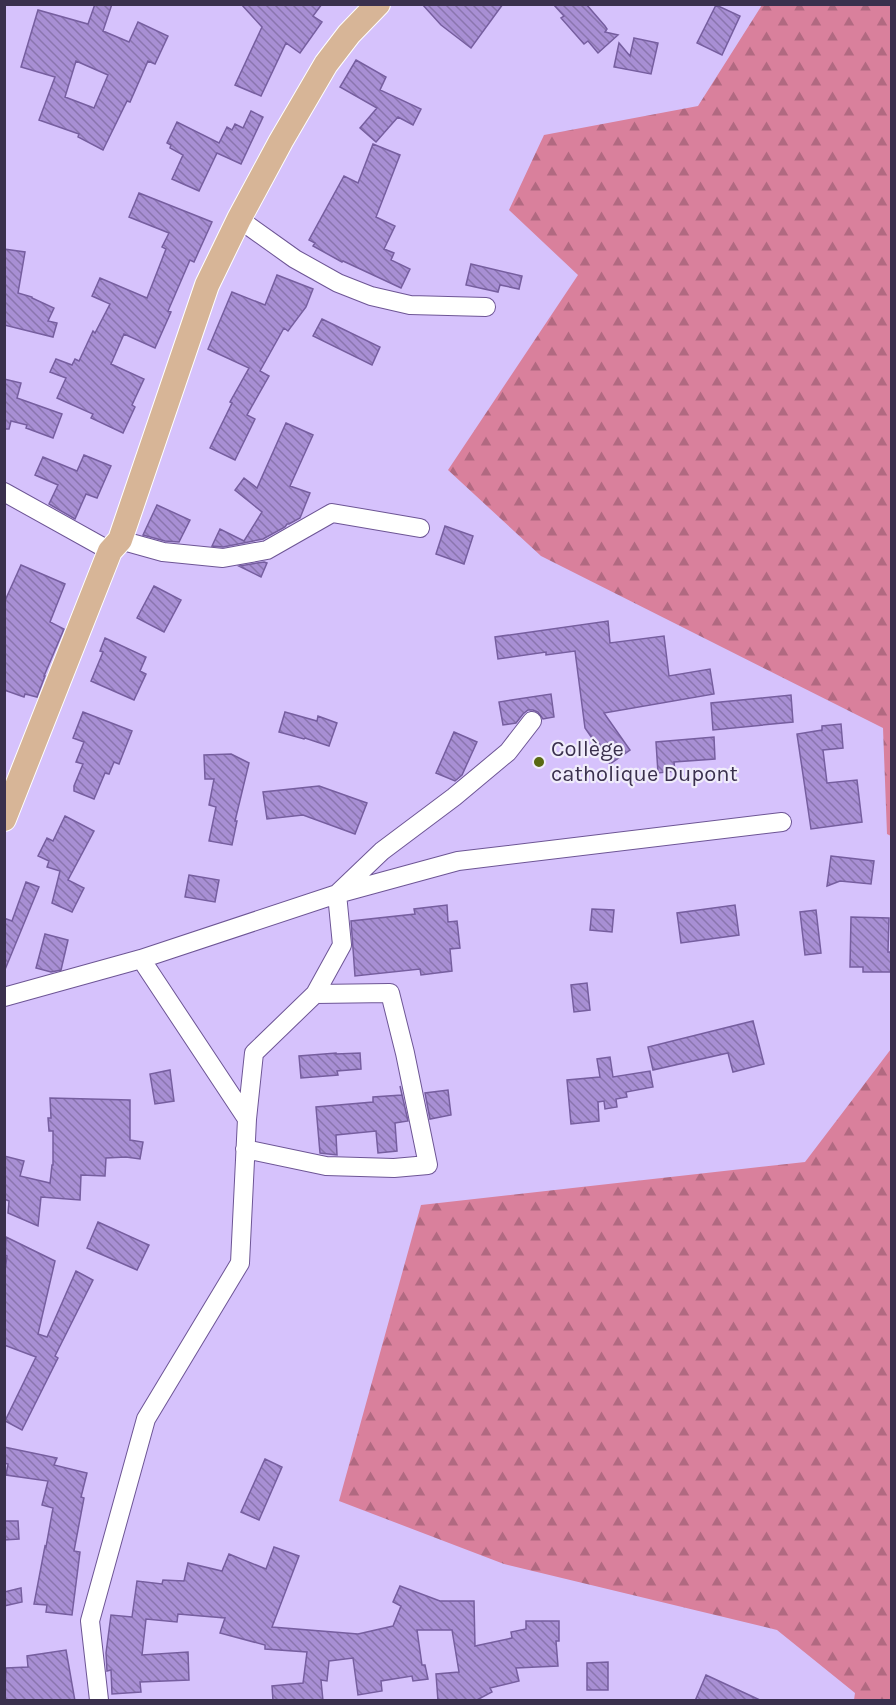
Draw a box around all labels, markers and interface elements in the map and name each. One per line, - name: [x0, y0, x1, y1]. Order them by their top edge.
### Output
- place label: Collège catholique Dupont: [551, 736, 738, 787]
- marker: Collège catholique Dupont: [532, 755, 546, 769]

